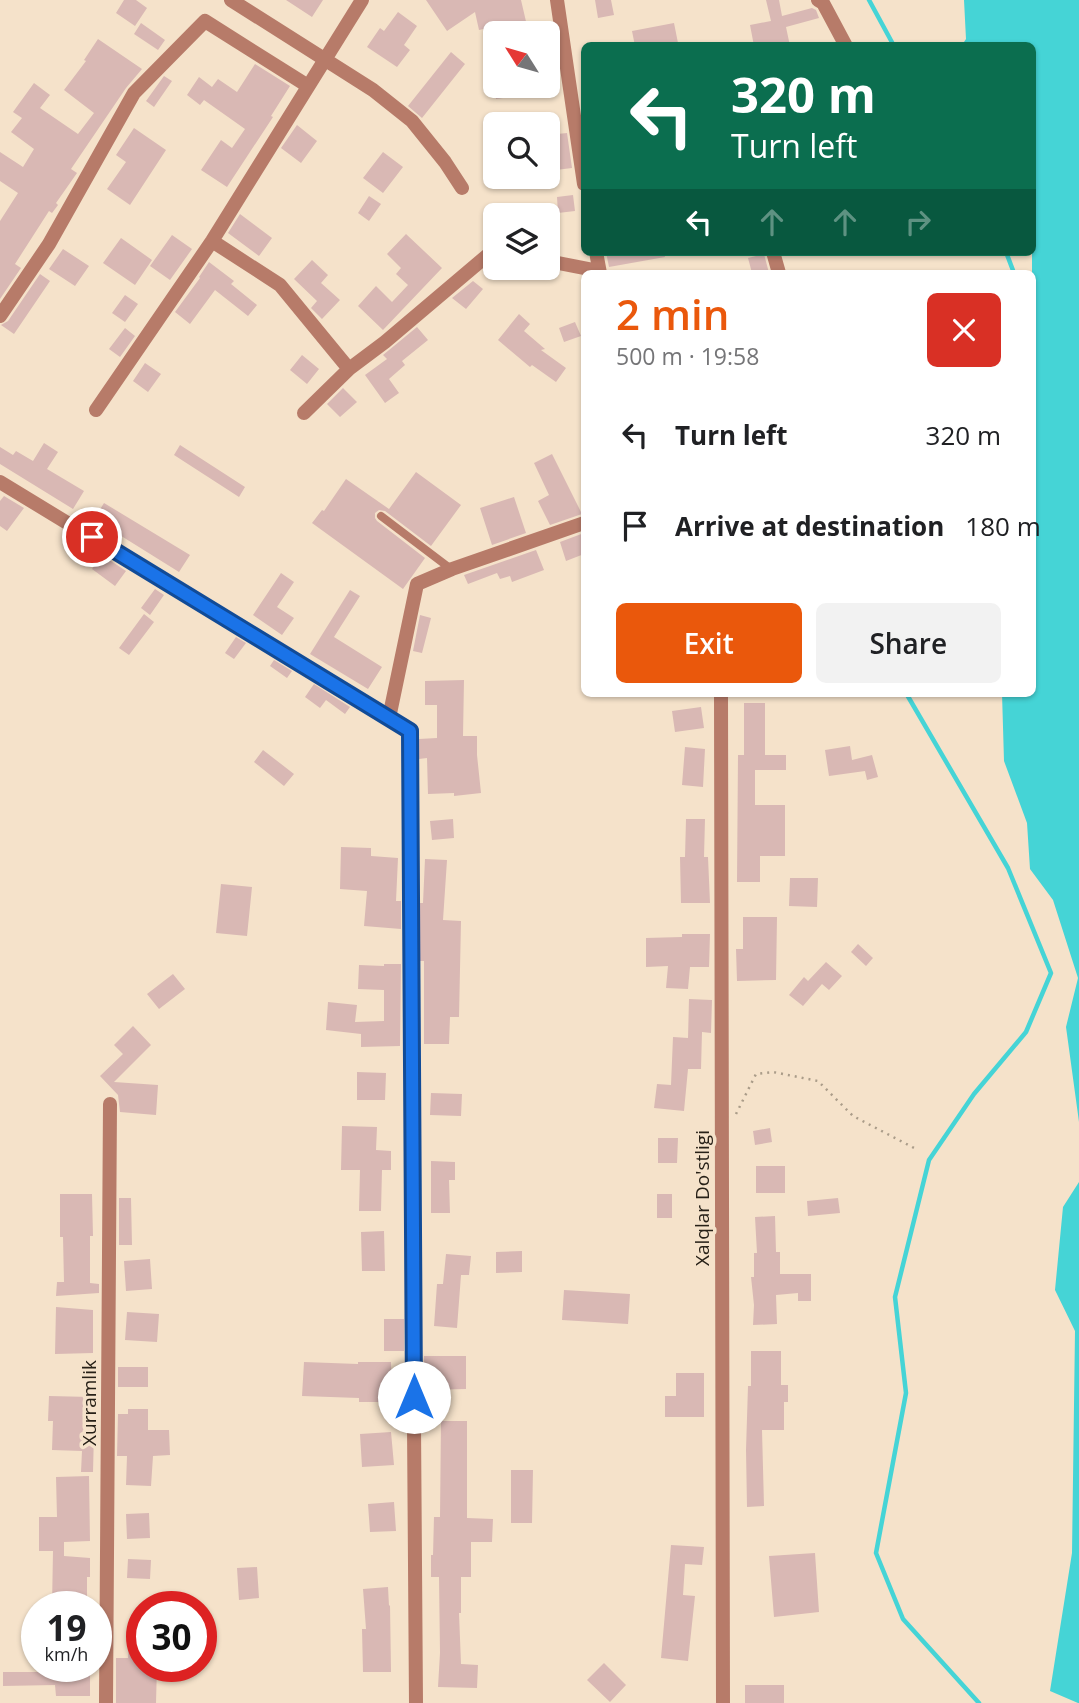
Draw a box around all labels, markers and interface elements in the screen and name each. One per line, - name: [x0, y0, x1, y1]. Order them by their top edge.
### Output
- north arrow: [483, 21, 560, 98]
- map controls: [483, 21, 560, 280]
- text: 320 m: [731, 61, 876, 127]
- icon: left: [616, 70, 707, 161]
- button: search: [483, 112, 560, 189]
- text: Turn left: [731, 124, 857, 167]
- button: layers: [483, 203, 560, 280]
- icon: left: [680, 203, 718, 241]
- icon: ahead: [753, 203, 791, 241]
- icon: ahead: [826, 203, 864, 241]
- icon: right: [899, 203, 937, 241]
- text: 2 min: [616, 285, 729, 342]
- button: close: [927, 293, 1001, 367]
- text: 500 m · 19:58: [616, 340, 759, 372]
- icon: left: [616, 416, 654, 454]
- text: Turn left: [675, 417, 787, 453]
- text: 320 m: [926, 417, 1001, 453]
- pin: [62, 507, 122, 567]
- icon: arrive: [616, 507, 654, 545]
- text: Arrive at destination: [675, 508, 944, 544]
- text: 180 m: [965, 508, 1041, 544]
- icon: arrive: [73, 518, 111, 556]
- button: Exit: [616, 603, 802, 683]
- button: Share: [816, 603, 1001, 683]
- street label: Xalqlar Do'stligi: [689, 1130, 715, 1266]
- street label: Xurramlik: [76, 1360, 102, 1446]
- position arrow: [377, 1360, 451, 1434]
- speed limit sign: 30: [126, 1591, 217, 1682]
- text: 19: [46, 1604, 87, 1651]
- text: km/h: [45, 1642, 88, 1666]

